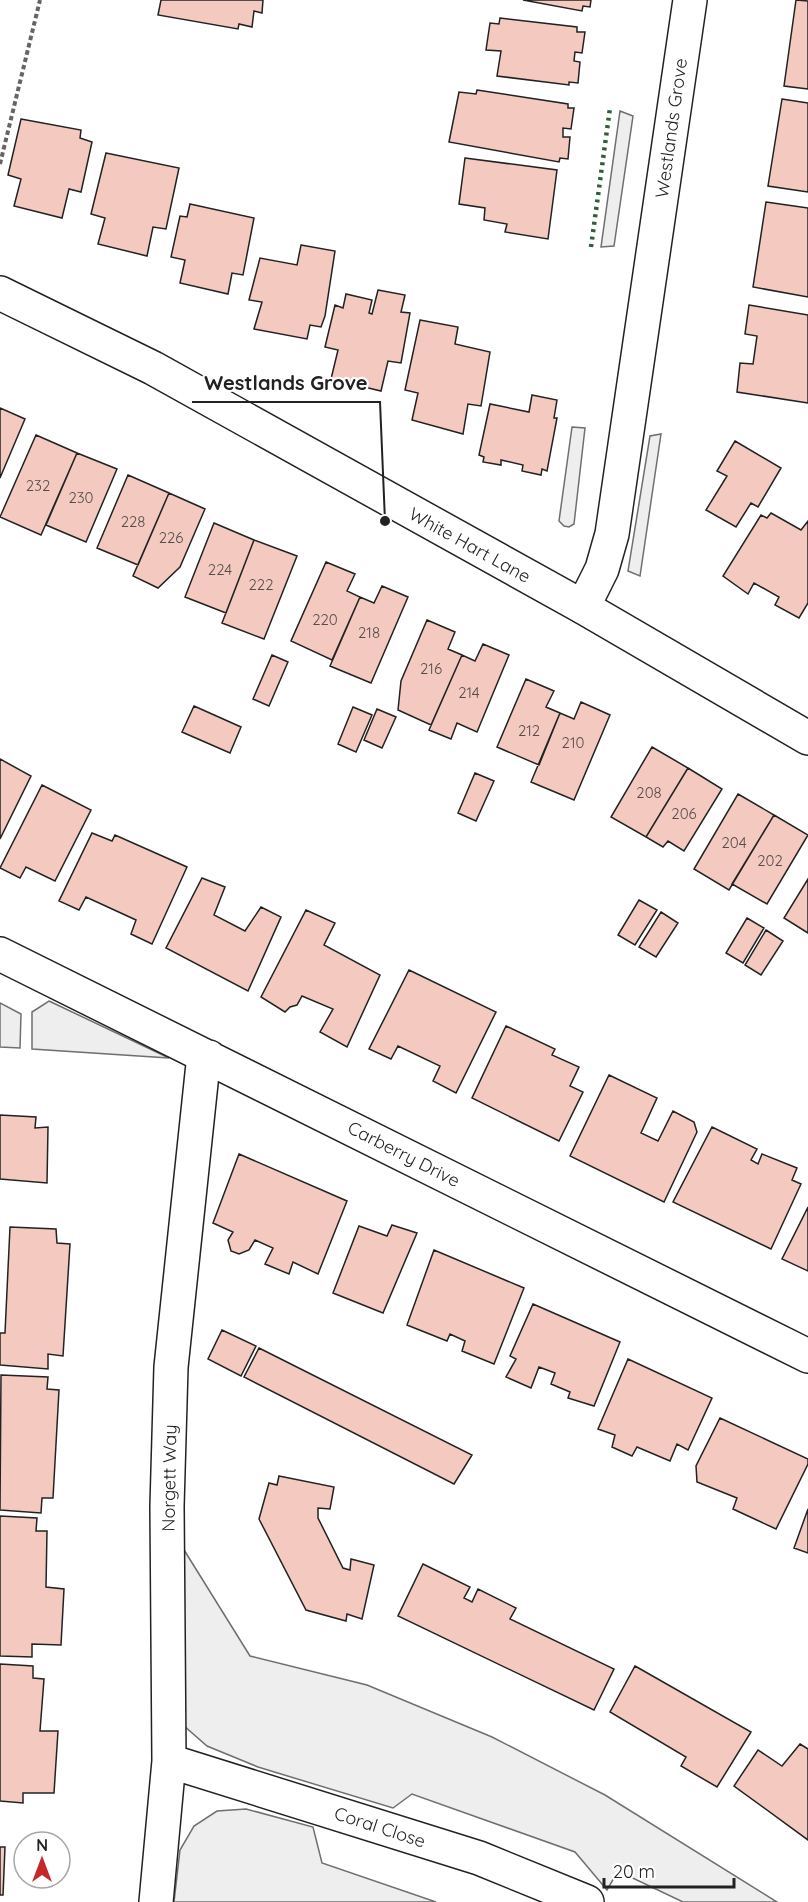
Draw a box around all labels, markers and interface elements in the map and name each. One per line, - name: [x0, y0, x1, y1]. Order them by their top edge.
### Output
- street label: Westlands Grove: [650, 57, 692, 199]
- callout: Westlands Grove: [192, 364, 380, 402]
- text: Westlands Grove: [204, 370, 368, 395]
- house number: 232: [26, 476, 50, 495]
- house number: 230: [68, 488, 94, 507]
- street label: White Hart Lane: [405, 502, 535, 588]
- house number: 228: [121, 512, 145, 531]
- house number: 226: [159, 528, 183, 547]
- house number: 224: [208, 560, 232, 579]
- house number: 222: [249, 575, 273, 594]
- house number: 220: [312, 610, 338, 629]
- house number: 218: [358, 623, 380, 642]
- house number: 216: [420, 659, 442, 678]
- house number: 214: [458, 683, 480, 702]
- house number: 212: [518, 721, 540, 740]
- house number: 210: [562, 733, 584, 752]
- house number: 208: [636, 783, 662, 802]
- house number: 206: [671, 804, 697, 823]
- house number: 204: [721, 833, 747, 852]
- house number: 202: [757, 851, 783, 870]
- street label: Carberry Drive: [344, 1116, 464, 1192]
- street label: Norgett Way: [157, 1424, 181, 1532]
- street label: Coral Close: [332, 1801, 428, 1853]
- north arrow: [12, 1830, 72, 1890]
- text: N: [36, 1835, 48, 1855]
- scale bar: [604, 1851, 734, 1889]
- text: 20 m: [613, 1860, 655, 1883]

